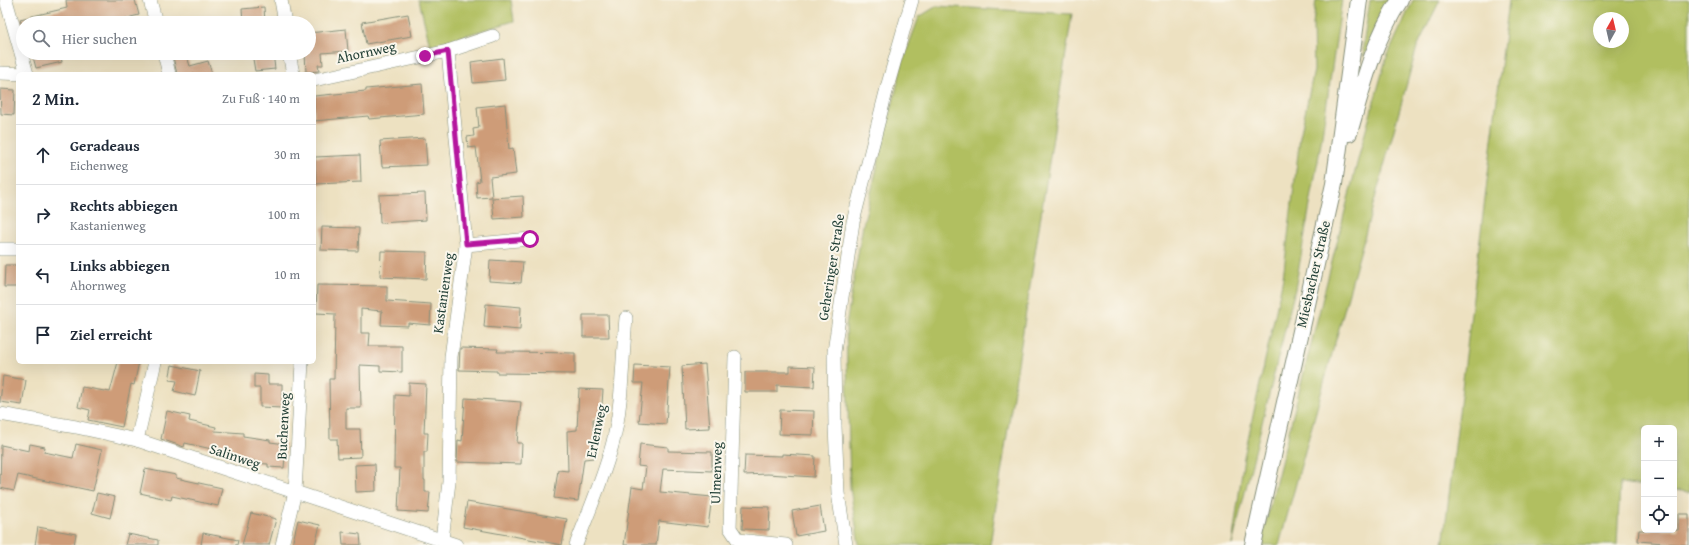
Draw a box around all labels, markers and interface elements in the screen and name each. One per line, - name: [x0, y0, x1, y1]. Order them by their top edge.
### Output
- north arrow: [1593, 12, 1629, 48]
- search box: [16, 16, 316, 60]
- icon: search: [30, 27, 52, 49]
- text: Hier suchen: [62, 28, 137, 49]
- street label: Ahornweg: [334, 36, 398, 68]
- route end: [416, 47, 434, 65]
- text: 2 Min.: [32, 86, 79, 111]
- text: Zu Fuß · 140 m: [222, 89, 300, 108]
- text: Geradeaus: [70, 135, 140, 156]
- icon: ahead: [32, 144, 54, 166]
- text: 30 m: [274, 145, 300, 164]
- text: Eichenweg: [70, 156, 128, 175]
- text: Rechts abbiegen: [70, 195, 178, 216]
- icon: right: [32, 204, 54, 226]
- text: 100 m: [268, 205, 300, 224]
- street label: Geheringer Straße: [813, 212, 849, 322]
- text: Kastanienweg: [70, 216, 146, 235]
- street label: Miesbacher Straße: [1291, 218, 1335, 330]
- route start: [521, 230, 539, 248]
- street label: Kastanienweg: [427, 251, 459, 335]
- text: Links abbiegen: [70, 255, 170, 276]
- icon: left: [32, 264, 54, 286]
- text: 10 m: [274, 265, 300, 284]
- text: Ahornweg: [70, 276, 126, 295]
- icon: arrive: [32, 324, 54, 346]
- text: Ziel erreicht: [70, 324, 152, 345]
- street label: Buchenweg: [271, 392, 295, 460]
- street label: Erlenweg: [581, 402, 611, 460]
- map controls: [1641, 425, 1677, 533]
- button: +: [1641, 425, 1677, 461]
- street label: Salinweg: [207, 438, 263, 474]
- street label: Ulmenweg: [705, 442, 727, 504]
- button: −: [1641, 461, 1677, 497]
- button: locate: [1641, 497, 1677, 533]

